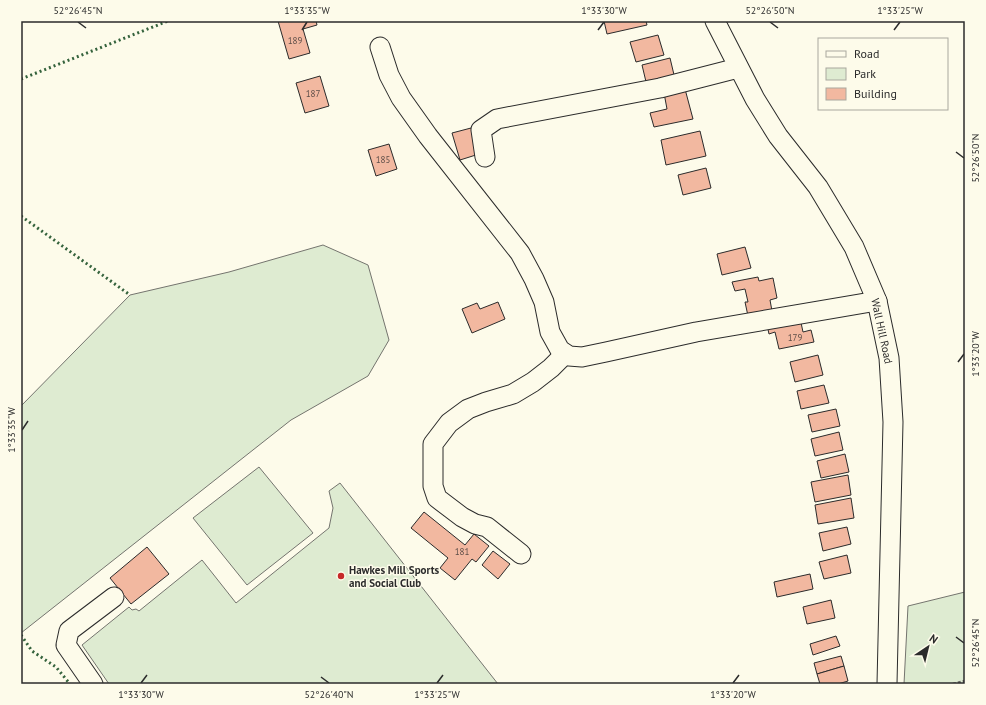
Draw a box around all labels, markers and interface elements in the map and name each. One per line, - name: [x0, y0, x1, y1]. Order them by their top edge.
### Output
- text: 52°26'45"N: [53, 4, 103, 17]
- text: 1°33'35"W: [284, 4, 331, 17]
- text: 1°33'30"W: [581, 4, 628, 17]
- text: 52°26'50"N: [745, 4, 795, 17]
- text: 1°33'25"W: [877, 4, 924, 17]
- house number: 189: [288, 35, 302, 46]
- legend: [818, 38, 948, 110]
- text: Road: [854, 46, 879, 61]
- text: Park: [854, 66, 876, 81]
- text: Building: [854, 86, 897, 101]
- house number: 187: [306, 88, 320, 99]
- text: 52°26'50"N: [969, 133, 982, 183]
- house number: 185: [376, 154, 390, 165]
- street label: Wall Hill Road: [868, 297, 896, 365]
- text: 1°33'20"W: [969, 330, 982, 377]
- house number: 179: [788, 332, 802, 343]
- text: 1°33'35"W: [5, 406, 18, 453]
- house number: 181: [455, 546, 469, 557]
- place label: Hawkes Mill Sports and Social Club: [349, 563, 440, 590]
- marker: Hawkes Mill Sports and Social Club: [336, 571, 346, 581]
- text: 52°26'45"N: [969, 618, 982, 668]
- north arrow: [908, 627, 948, 667]
- text: N: [927, 631, 941, 647]
- text: 1°33'30"W: [118, 688, 165, 701]
- text: 52°26'40"N: [304, 688, 354, 701]
- text: 1°33'25"W: [414, 688, 461, 701]
- text: 1°33'20"W: [710, 688, 757, 701]

